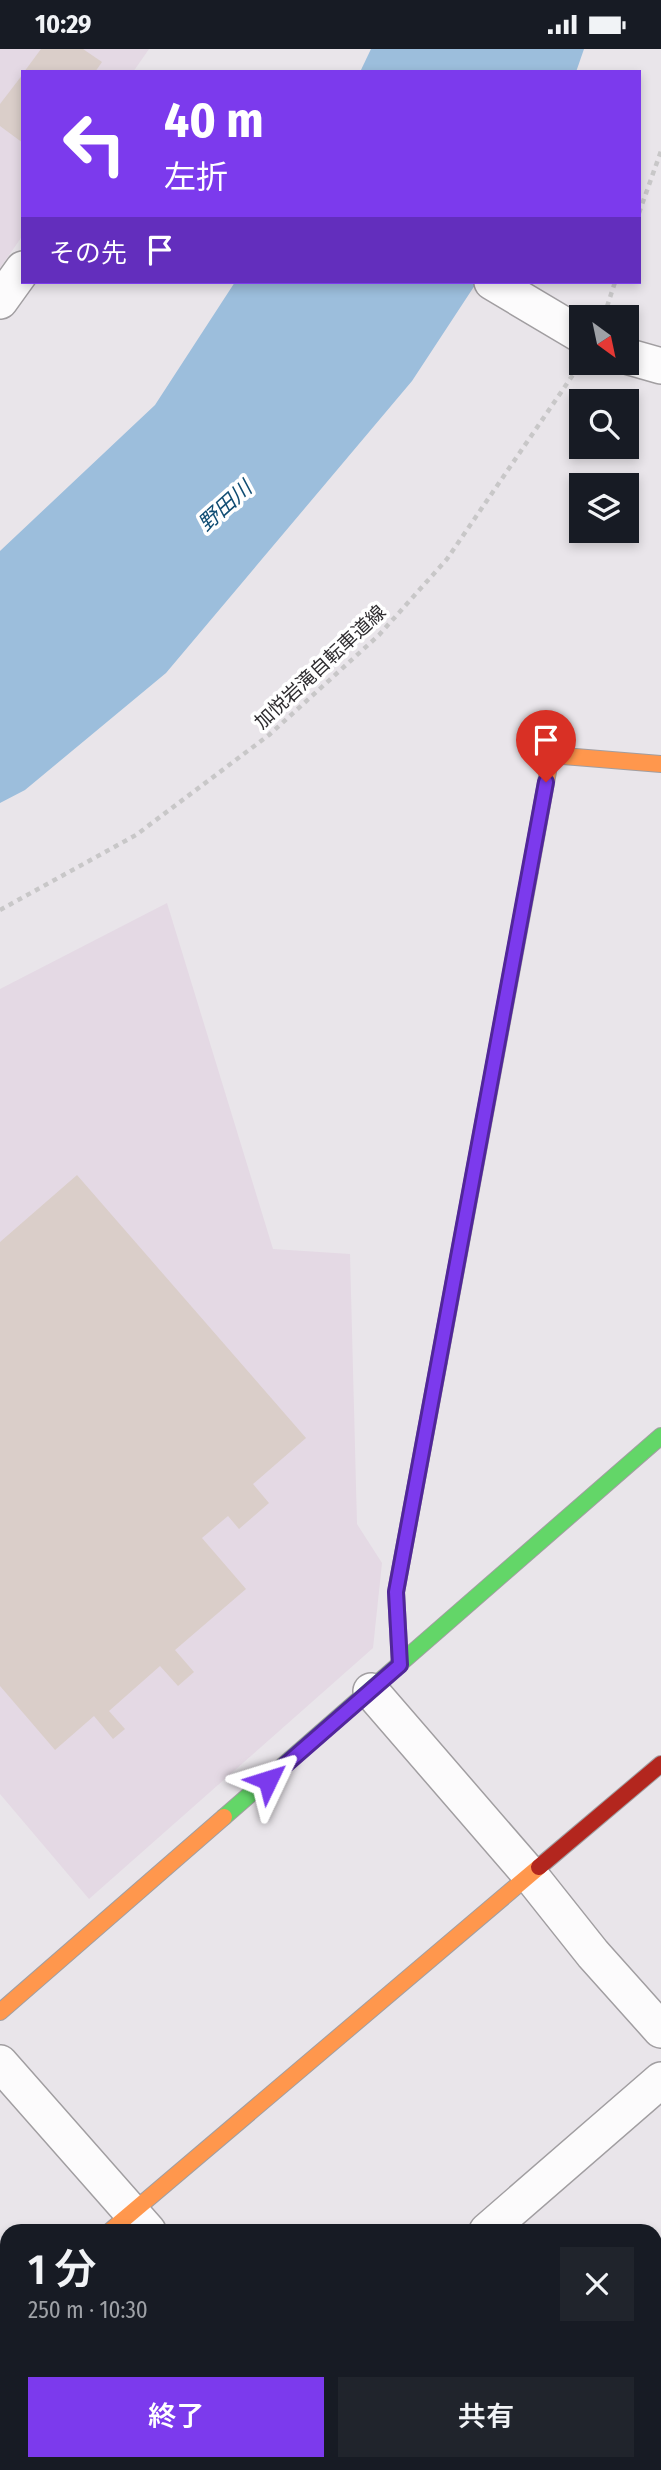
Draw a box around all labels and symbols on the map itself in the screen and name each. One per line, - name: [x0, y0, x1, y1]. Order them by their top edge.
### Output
- north arrow: [569, 305, 639, 375]
- water label: 野田川: [193, 474, 259, 537]
- street label: 加悦岩滝自転車道線: [250, 600, 390, 734]
- pin: [516, 710, 576, 782]
- position arrow: [231, 1743, 305, 1817]

